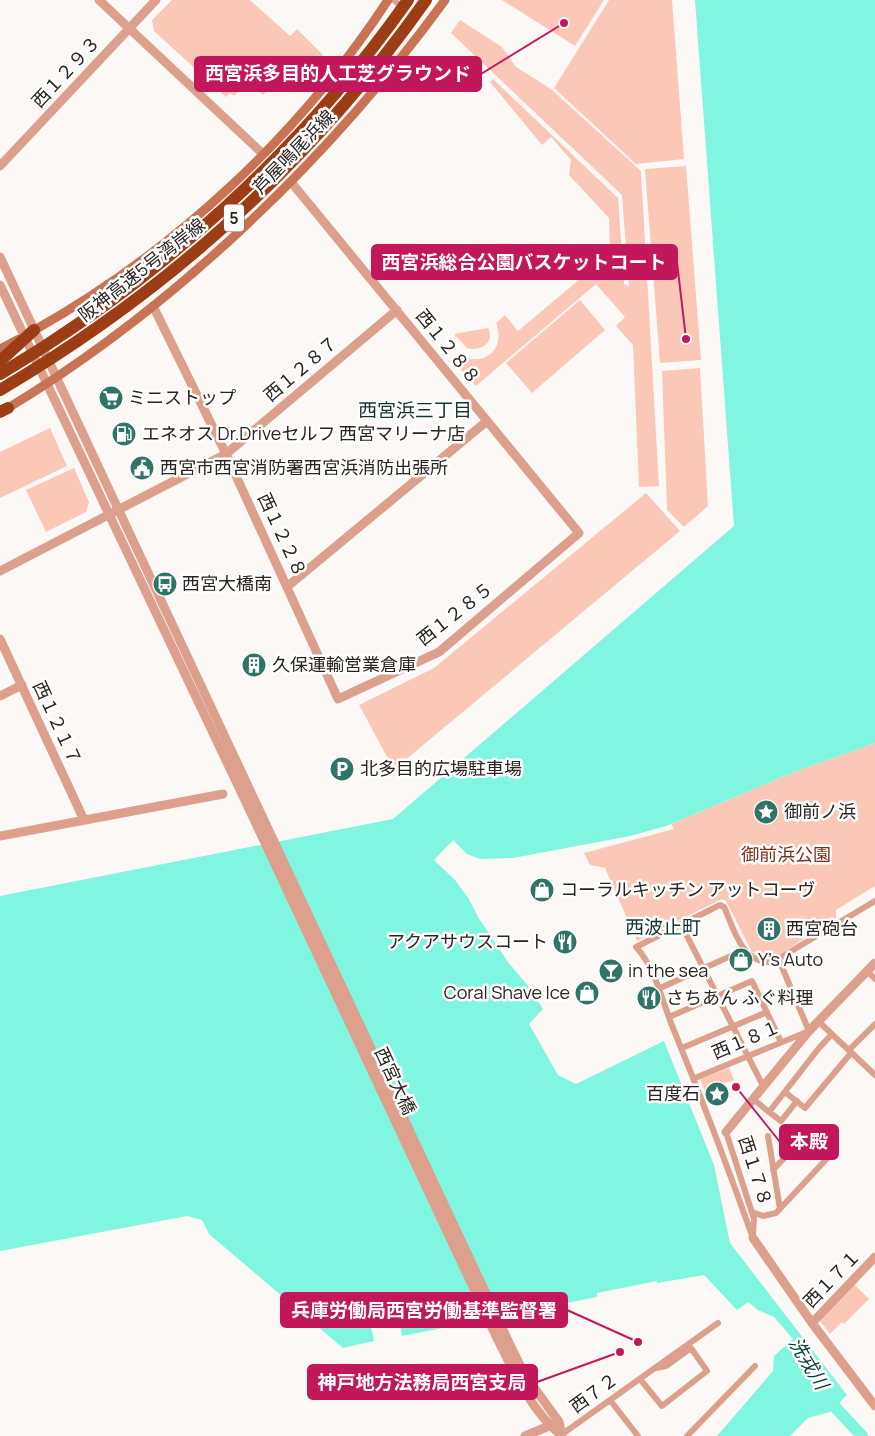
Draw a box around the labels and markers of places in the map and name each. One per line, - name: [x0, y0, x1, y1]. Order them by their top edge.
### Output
- callout: 西宮浜多目的人工芝グラウンド: [195, 57, 481, 91]
- callout: 西宮浜総合公園バスケットコート: [372, 245, 677, 279]
- supermarket icon: ミニストップ: [98, 385, 124, 411]
- place label: ミニストップ: [128, 385, 236, 409]
- fuel station icon: エネオス Dr.Driveセルフ 西宮マリーナ店: [111, 421, 137, 447]
- place label: エネオス Dr.Driveセルフ 西宮マリーナ店: [142, 421, 465, 445]
- public building icon: 西宮市西宮消防署西宮浜消防出張所: [129, 455, 155, 481]
- place label: 西宮市西宮消防署西宮浜消防出張所: [160, 455, 448, 479]
- bus stop icon: 西宮大橋南: [152, 571, 178, 597]
- place label: 西宮大橋南: [182, 571, 272, 595]
- building icon: 久保運輸営業倉庫: [241, 652, 267, 678]
- place label: 久保運輸営業倉庫: [272, 652, 416, 676]
- parking icon: 北多目的広場駐車場: [329, 756, 355, 782]
- place label: 北多目的広場駐車場: [360, 756, 522, 780]
- place icon: 御前ノ浜: [753, 799, 779, 825]
- place label: 御前ノ浜: [784, 799, 856, 823]
- shop icon: コーラルキッチン アットコーヴ: [529, 877, 555, 903]
- place label: コーラルキッチン アットコーヴ: [560, 877, 816, 901]
- building icon: 西宮砲台: [756, 916, 782, 942]
- place label: 西宮砲台: [786, 916, 858, 940]
- place label: アクアサウスコート: [387, 929, 548, 953]
- restaurant icon: アクアサウスコート: [552, 929, 578, 955]
- shop icon: Y's Auto: [728, 947, 754, 973]
- place label: Y's Auto: [758, 947, 823, 971]
- bar icon: in the sea: [598, 958, 624, 984]
- place label: in the sea: [628, 958, 708, 982]
- place label: Coral Shave Ice: [444, 980, 570, 1004]
- shop icon: Coral Shave Ice: [574, 980, 600, 1006]
- restaurant icon: さちあん ふぐ料理: [636, 985, 662, 1011]
- place label: さちあん ふぐ料理: [666, 985, 814, 1009]
- place label: 百度石: [646, 1081, 700, 1105]
- place icon: 百度石: [704, 1081, 730, 1107]
- callout: 本殿: [780, 1125, 838, 1159]
- callout: 兵庫労働局西宮労働基準監督署: [281, 1293, 567, 1327]
- callout: 神戸地方法務局西宮支局: [308, 1365, 537, 1399]

